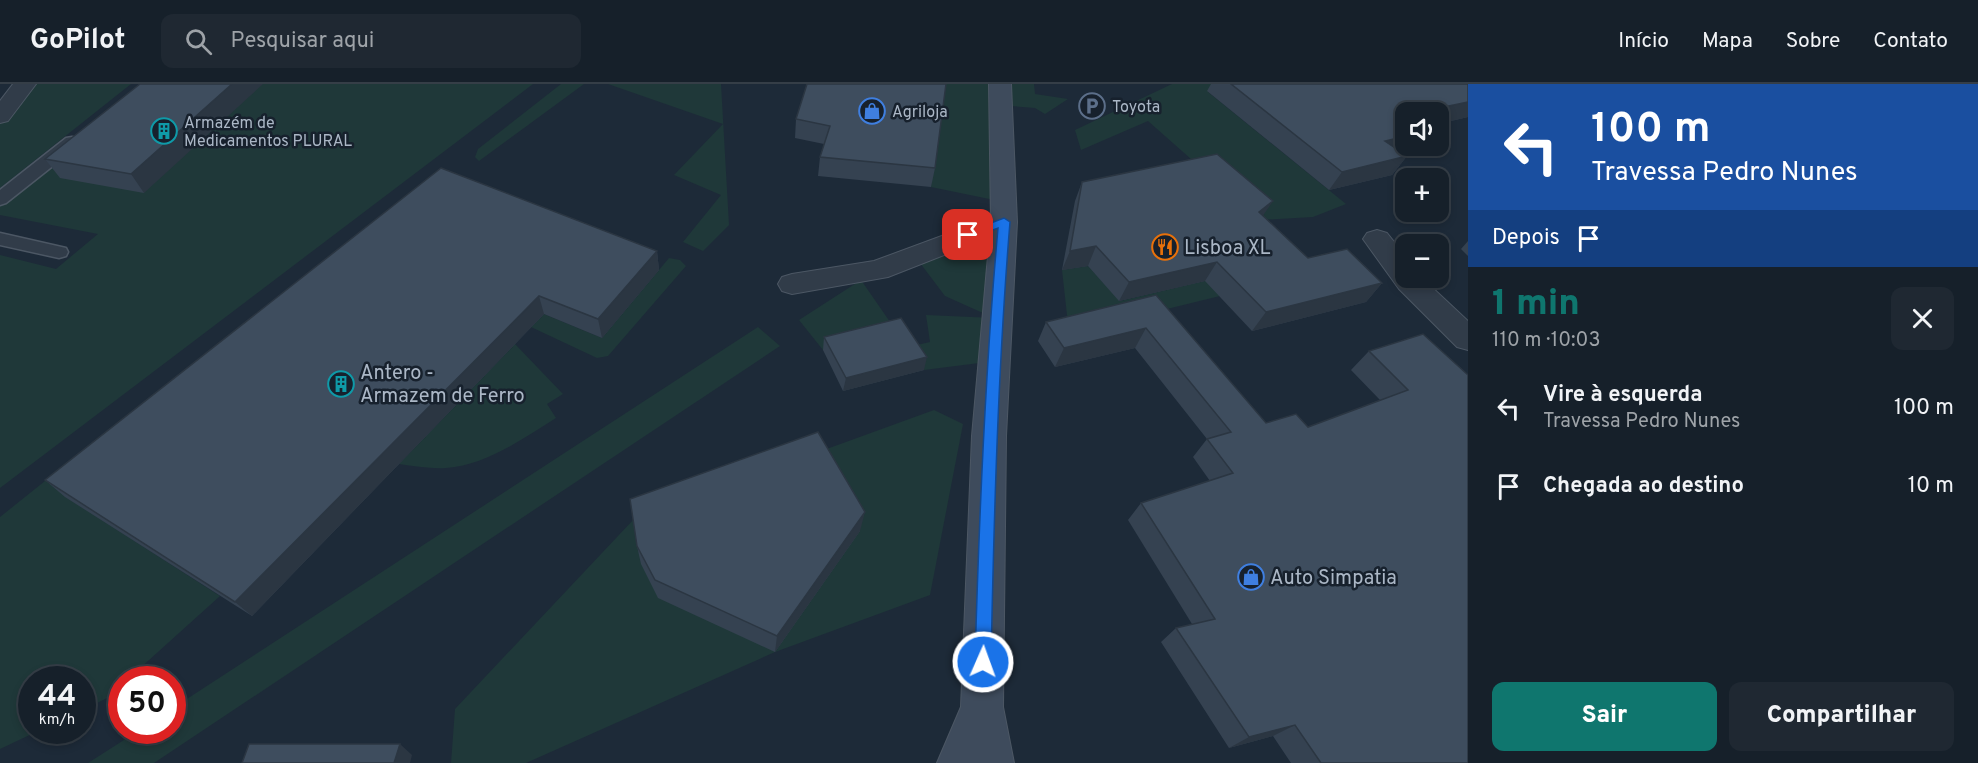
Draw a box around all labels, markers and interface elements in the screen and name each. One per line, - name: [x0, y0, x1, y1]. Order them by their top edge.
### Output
- search box: [161, 14, 581, 68]
- text: GoPilot: [30, 23, 125, 59]
- icon: search: [182, 25, 215, 58]
- text: Pesquisar aqui: [230, 28, 374, 55]
- text: Início: [1618, 28, 1669, 55]
- text: Mapa: [1702, 28, 1753, 55]
- text: Sobre: [1786, 28, 1840, 55]
- text: Contato: [1873, 28, 1948, 55]
- parking icon: Toyota: [1077, 91, 1107, 121]
- shop icon: Agriloja: [857, 96, 887, 126]
- place label: Toyota: [1112, 98, 1160, 118]
- map controls: [1395, 102, 1449, 288]
- button: sound: [1395, 102, 1449, 156]
- place label: Agriloja: [892, 103, 948, 123]
- text: 100 m: [1591, 104, 1710, 157]
- icon: left: [1492, 108, 1570, 186]
- place label: Armazém de Medicamentos PLURAL: [184, 114, 352, 152]
- building icon: Armazém de Medicamentos PLURAL: [149, 116, 179, 146]
- text: Travessa Pedro Nunes: [1591, 156, 1858, 190]
- button: +: [1395, 168, 1449, 222]
- pin: [942, 209, 993, 260]
- icon: arrive: [951, 218, 984, 251]
- icon: arrive: [1572, 222, 1605, 255]
- text: Depois: [1492, 225, 1560, 252]
- restaurant icon: Lisboa XL: [1150, 232, 1180, 262]
- button: −: [1395, 234, 1449, 288]
- place label: Lisboa XL: [1184, 236, 1271, 262]
- text: 1 min: [1492, 282, 1580, 328]
- button: close: [1891, 287, 1954, 350]
- text: 110 m · 10:03: [1492, 328, 1600, 354]
- place label: Antero - Armazem de Ferro: [360, 361, 525, 410]
- building icon: Antero - Armazem de Ferro: [326, 369, 356, 399]
- text: Vire à esquerda: [1543, 382, 1702, 409]
- icon: left: [1492, 392, 1525, 425]
- text: 100 m: [1894, 395, 1954, 422]
- text: Travessa Pedro Nunes: [1543, 409, 1740, 435]
- icon: arrive: [1492, 470, 1525, 503]
- text: Chegada ao destino: [1543, 473, 1744, 500]
- text: 10 m: [1908, 473, 1954, 500]
- shop icon: Auto Simpatia: [1236, 562, 1266, 592]
- place label: Auto Simpatia: [1270, 566, 1397, 592]
- position arrow: [951, 630, 1015, 694]
- speed limit sign: 50: [108, 666, 186, 744]
- text: 44: [38, 679, 76, 716]
- button: Sair: [1492, 682, 1717, 751]
- button: Compartilhar: [1729, 682, 1954, 751]
- text: km/h: [39, 711, 75, 730]

